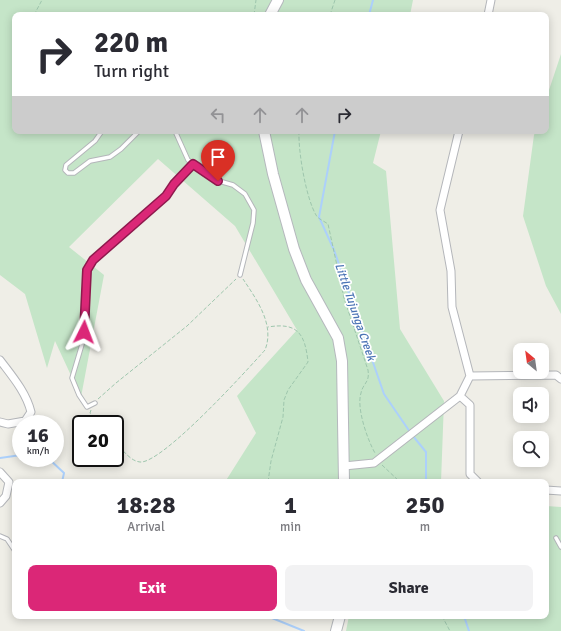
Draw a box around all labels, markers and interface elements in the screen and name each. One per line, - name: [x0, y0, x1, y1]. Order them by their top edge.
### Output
- text: 220 m: [94, 26, 168, 60]
- icon: right: [28, 28, 80, 80]
- text: Turn right: [94, 60, 169, 82]
- icon: left: [207, 104, 229, 126]
- icon: ahead: [249, 104, 271, 126]
- icon: ahead: [291, 104, 313, 126]
- icon: right: [333, 104, 355, 126]
- pin: [201, 140, 235, 181]
- icon: arrive: [207, 146, 229, 168]
- water label: Little Tujunga Creek: [331, 261, 379, 364]
- position arrow: [63, 311, 105, 353]
- north arrow: [513, 343, 549, 379]
- map controls: [513, 343, 549, 467]
- button: sound: [513, 387, 549, 423]
- speed limit sign: 20: [72, 415, 124, 467]
- text: 16: [27, 423, 49, 448]
- button: search: [513, 431, 549, 467]
- text: km/h: [27, 445, 49, 457]
- text: 18:28: [117, 490, 175, 520]
- text: 1: [284, 490, 297, 520]
- text: 250: [406, 490, 444, 520]
- text: Arrival: [127, 519, 165, 535]
- text: min: [280, 519, 301, 535]
- text: m: [420, 519, 430, 535]
- button: Exit: [28, 565, 277, 611]
- button: Share: [285, 565, 533, 611]

